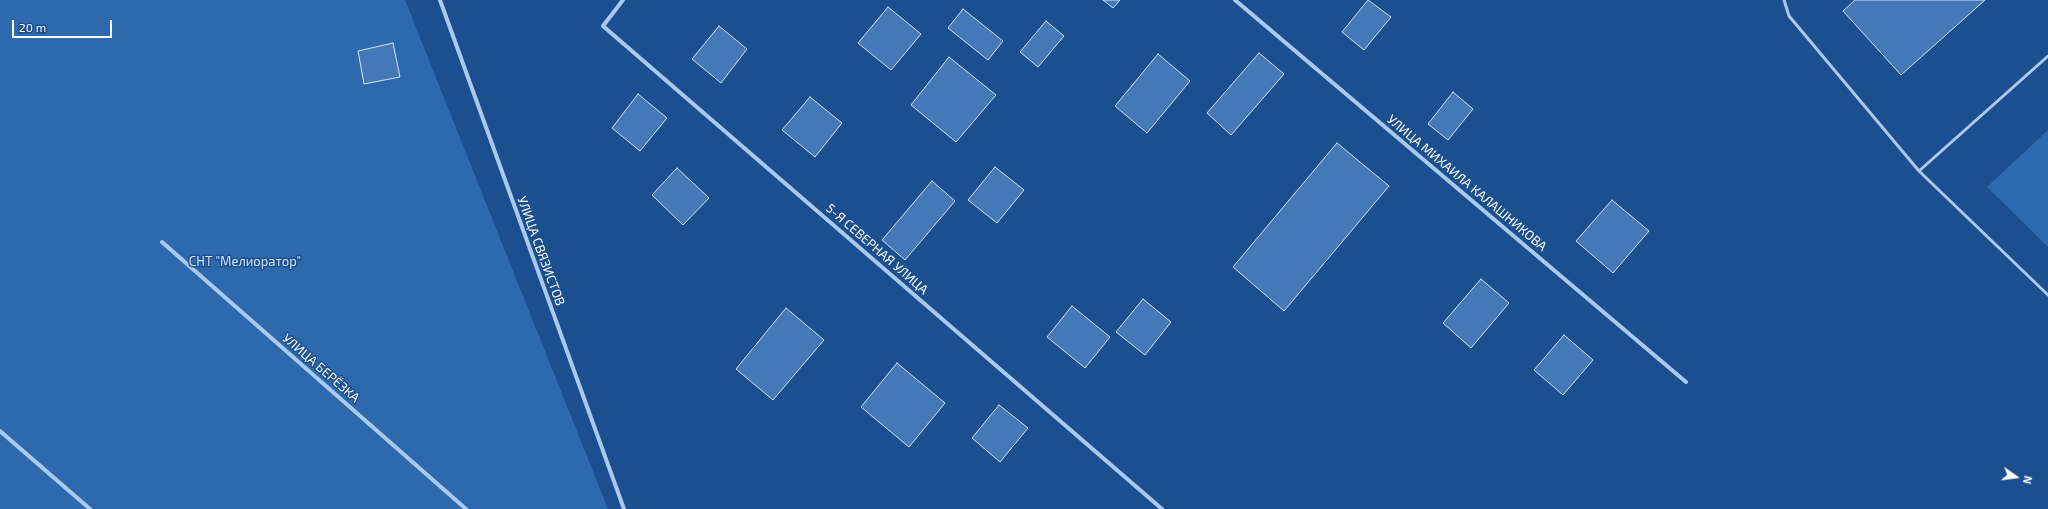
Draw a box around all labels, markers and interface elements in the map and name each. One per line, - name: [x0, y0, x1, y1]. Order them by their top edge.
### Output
- scale bar: [14, 12, 114, 38]
- text: 20 m: [19, 20, 46, 34]
- street label: УЛИЦА МИХАИЛА КАЛАШНИКОВА: [1384, 112, 1550, 254]
- street label: УЛИЦА СВЯЗИСТОВ: [514, 194, 568, 308]
- street label: 5-Я СЕВЕРНАЯ УЛИЦА: [823, 200, 931, 298]
- park label: СНТ "Мелиоратор": [189, 254, 301, 270]
- street label: УЛИЦА БЕРЁЗКА: [279, 330, 363, 406]
- north arrow: [1996, 457, 2036, 497]
- text: N: [2021, 475, 2035, 485]

